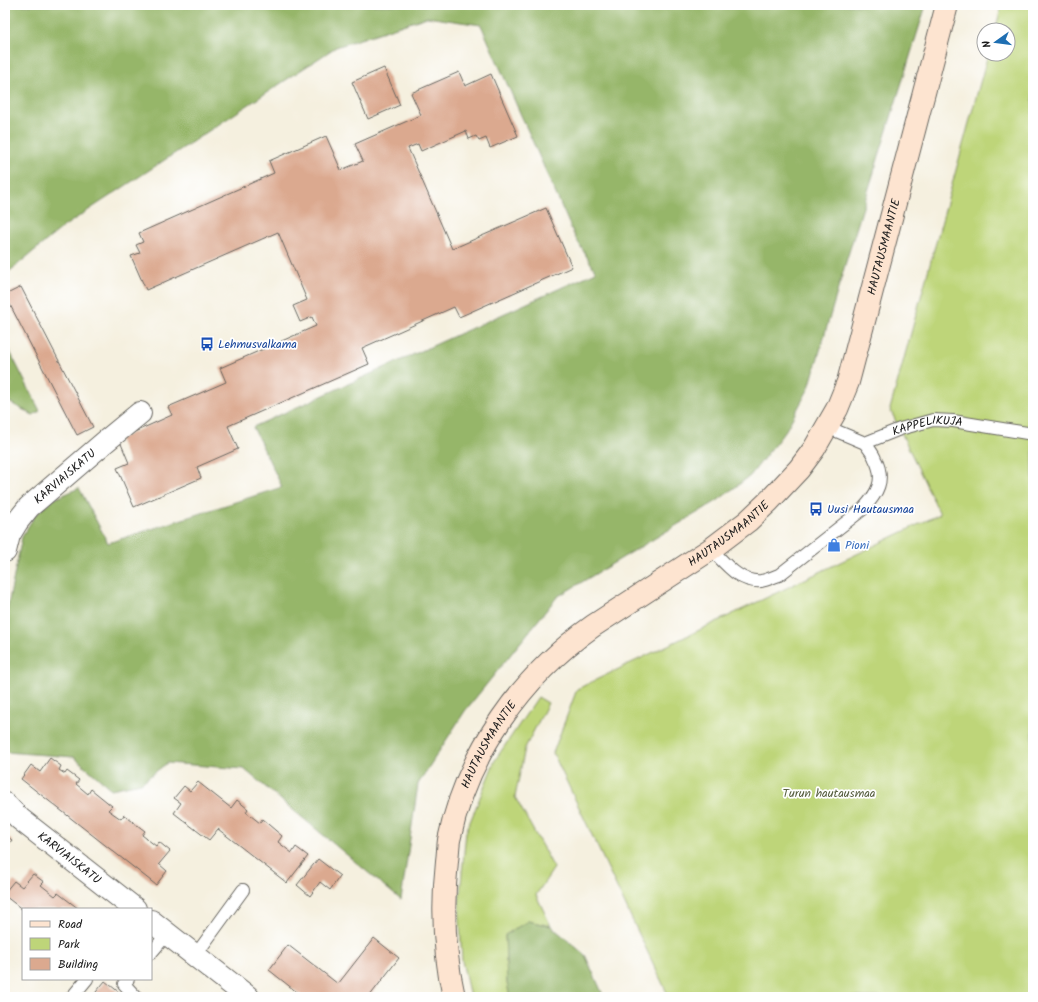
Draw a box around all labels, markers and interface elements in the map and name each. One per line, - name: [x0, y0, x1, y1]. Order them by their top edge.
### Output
- north arrow: [976, 22, 1016, 62]
- text: N: [978, 39, 997, 50]
- street label: HAUTAUSMAANTIE: [862, 196, 906, 297]
- place label: Lehmusvalkama: [218, 335, 297, 354]
- bus stop icon: Lehmusvalkama: [199, 336, 215, 352]
- street label: KAPPELIKUJA: [889, 411, 964, 441]
- street label: KARVIAISKATU: [30, 445, 100, 509]
- street label: HAUTAUSMAANTIE: [684, 496, 775, 572]
- place label: Uusi Hautausmaa: [827, 500, 915, 519]
- bus stop icon: Uusi Hautausmaa: [808, 501, 824, 517]
- place label: Pioni: [845, 536, 870, 555]
- shop icon: Pioni: [826, 537, 842, 553]
- street label: HAUTAUSMAANTIE: [456, 696, 522, 792]
- park label: Turun hautausmaa: [783, 784, 876, 803]
- street label: KARVIAISKATU: [33, 827, 105, 889]
- legend: [22, 908, 152, 980]
- text: Road: [58, 915, 83, 934]
- text: Park: [58, 935, 80, 954]
- text: Building: [58, 955, 98, 974]

